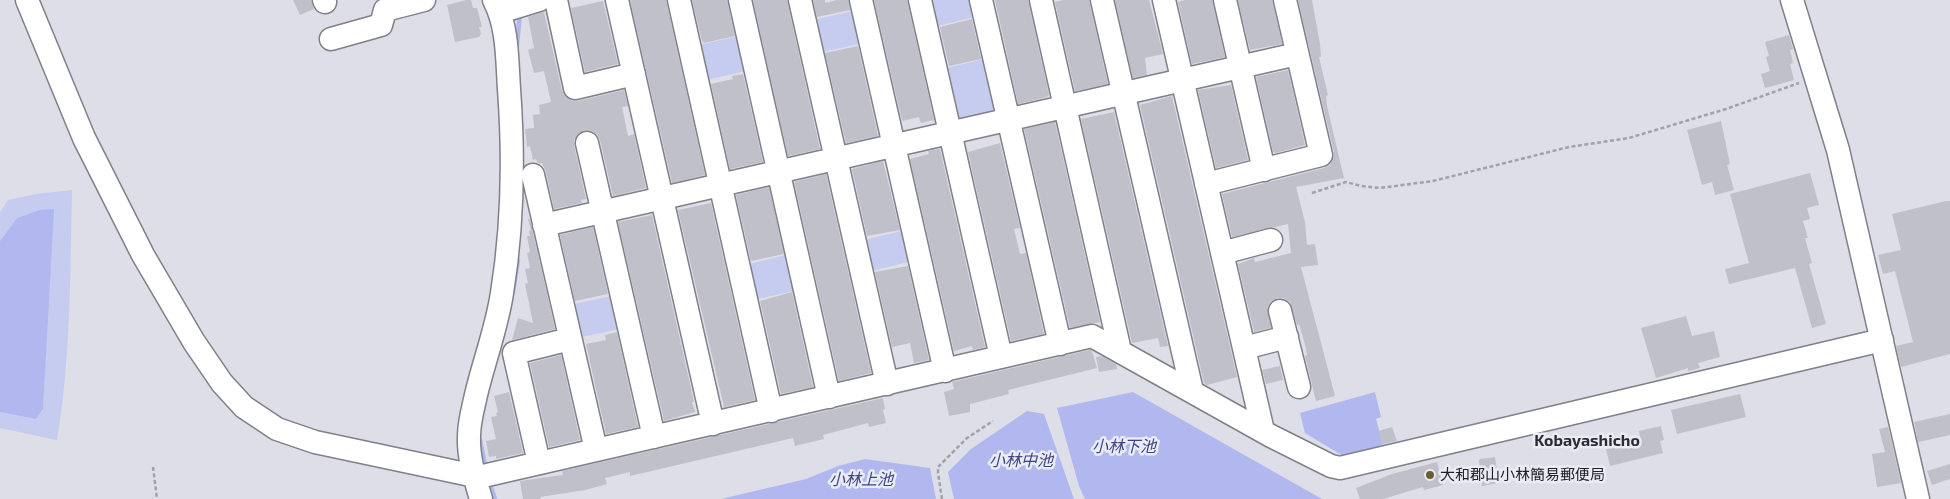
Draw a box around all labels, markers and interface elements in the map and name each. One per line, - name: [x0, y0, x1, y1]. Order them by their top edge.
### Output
- district label: Kobayashicho: [1534, 431, 1640, 451]
- water label: 小林下池: [1092, 437, 1156, 457]
- water label: 小林中池: [989, 451, 1053, 471]
- place label: 大和郡山小林簡易郵便局: [1440, 466, 1605, 484]
- marker: 大和郡山小林簡易郵便局: [1424, 469, 1436, 481]
- water label: 小林上池: [829, 470, 893, 490]

